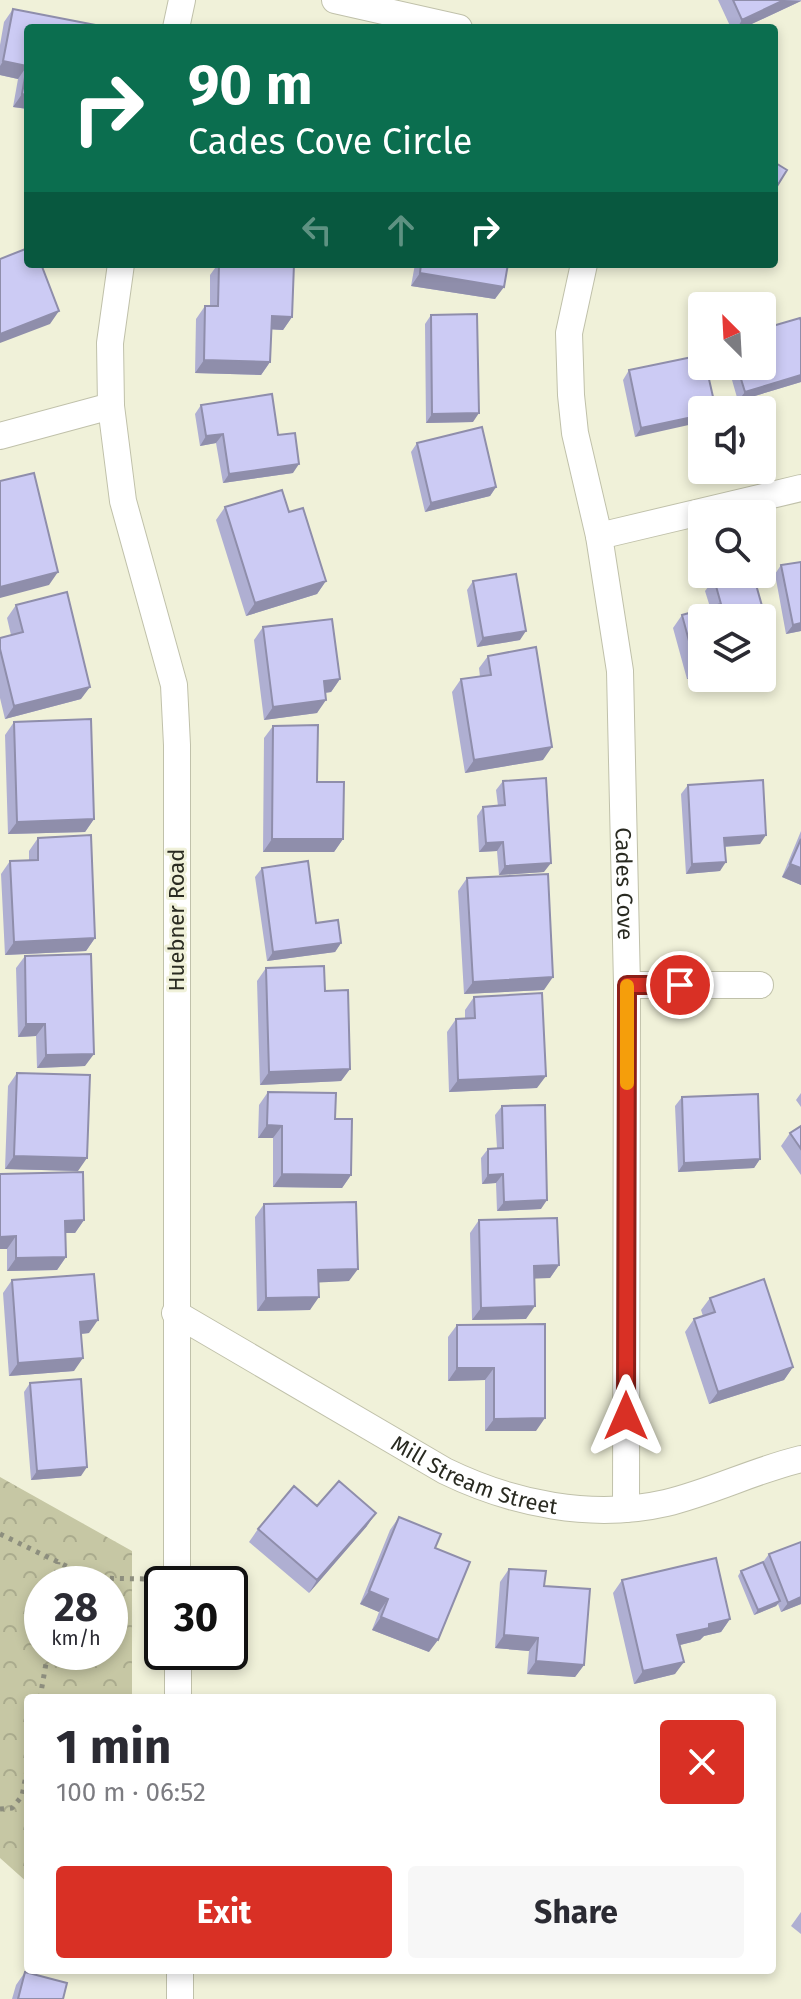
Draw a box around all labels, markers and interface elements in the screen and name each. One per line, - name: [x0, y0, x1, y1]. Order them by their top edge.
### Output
- text: 90 m: [188, 52, 313, 119]
- icon: right: [56, 56, 160, 160]
- text: Cades Cove Circle: [188, 120, 472, 164]
- icon: left: [295, 208, 339, 252]
- icon: ahead: [379, 208, 423, 252]
- icon: right: [463, 208, 507, 252]
- north arrow: [688, 292, 776, 380]
- map controls: [688, 292, 776, 692]
- button: sound: [688, 396, 776, 484]
- button: search: [688, 500, 776, 588]
- button: layers: [688, 604, 776, 692]
- street label: Cades Cove: [609, 827, 639, 940]
- street label: Huebner Road: [163, 849, 190, 991]
- pin: [646, 951, 714, 1019]
- icon: arrive: [658, 963, 702, 1007]
- position arrow: [584, 1374, 668, 1458]
- street label: Mill Stream Street: [386, 1430, 559, 1520]
- speed limit sign: 30: [144, 1566, 248, 1670]
- text: 28: [54, 1584, 98, 1632]
- text: km/h: [51, 1626, 101, 1650]
- text: 1 min: [56, 1718, 171, 1776]
- button: close: [660, 1720, 744, 1804]
- text: 100 m · 06:52: [56, 1777, 206, 1808]
- button: Exit: [56, 1866, 392, 1958]
- button: Share: [408, 1866, 744, 1958]

